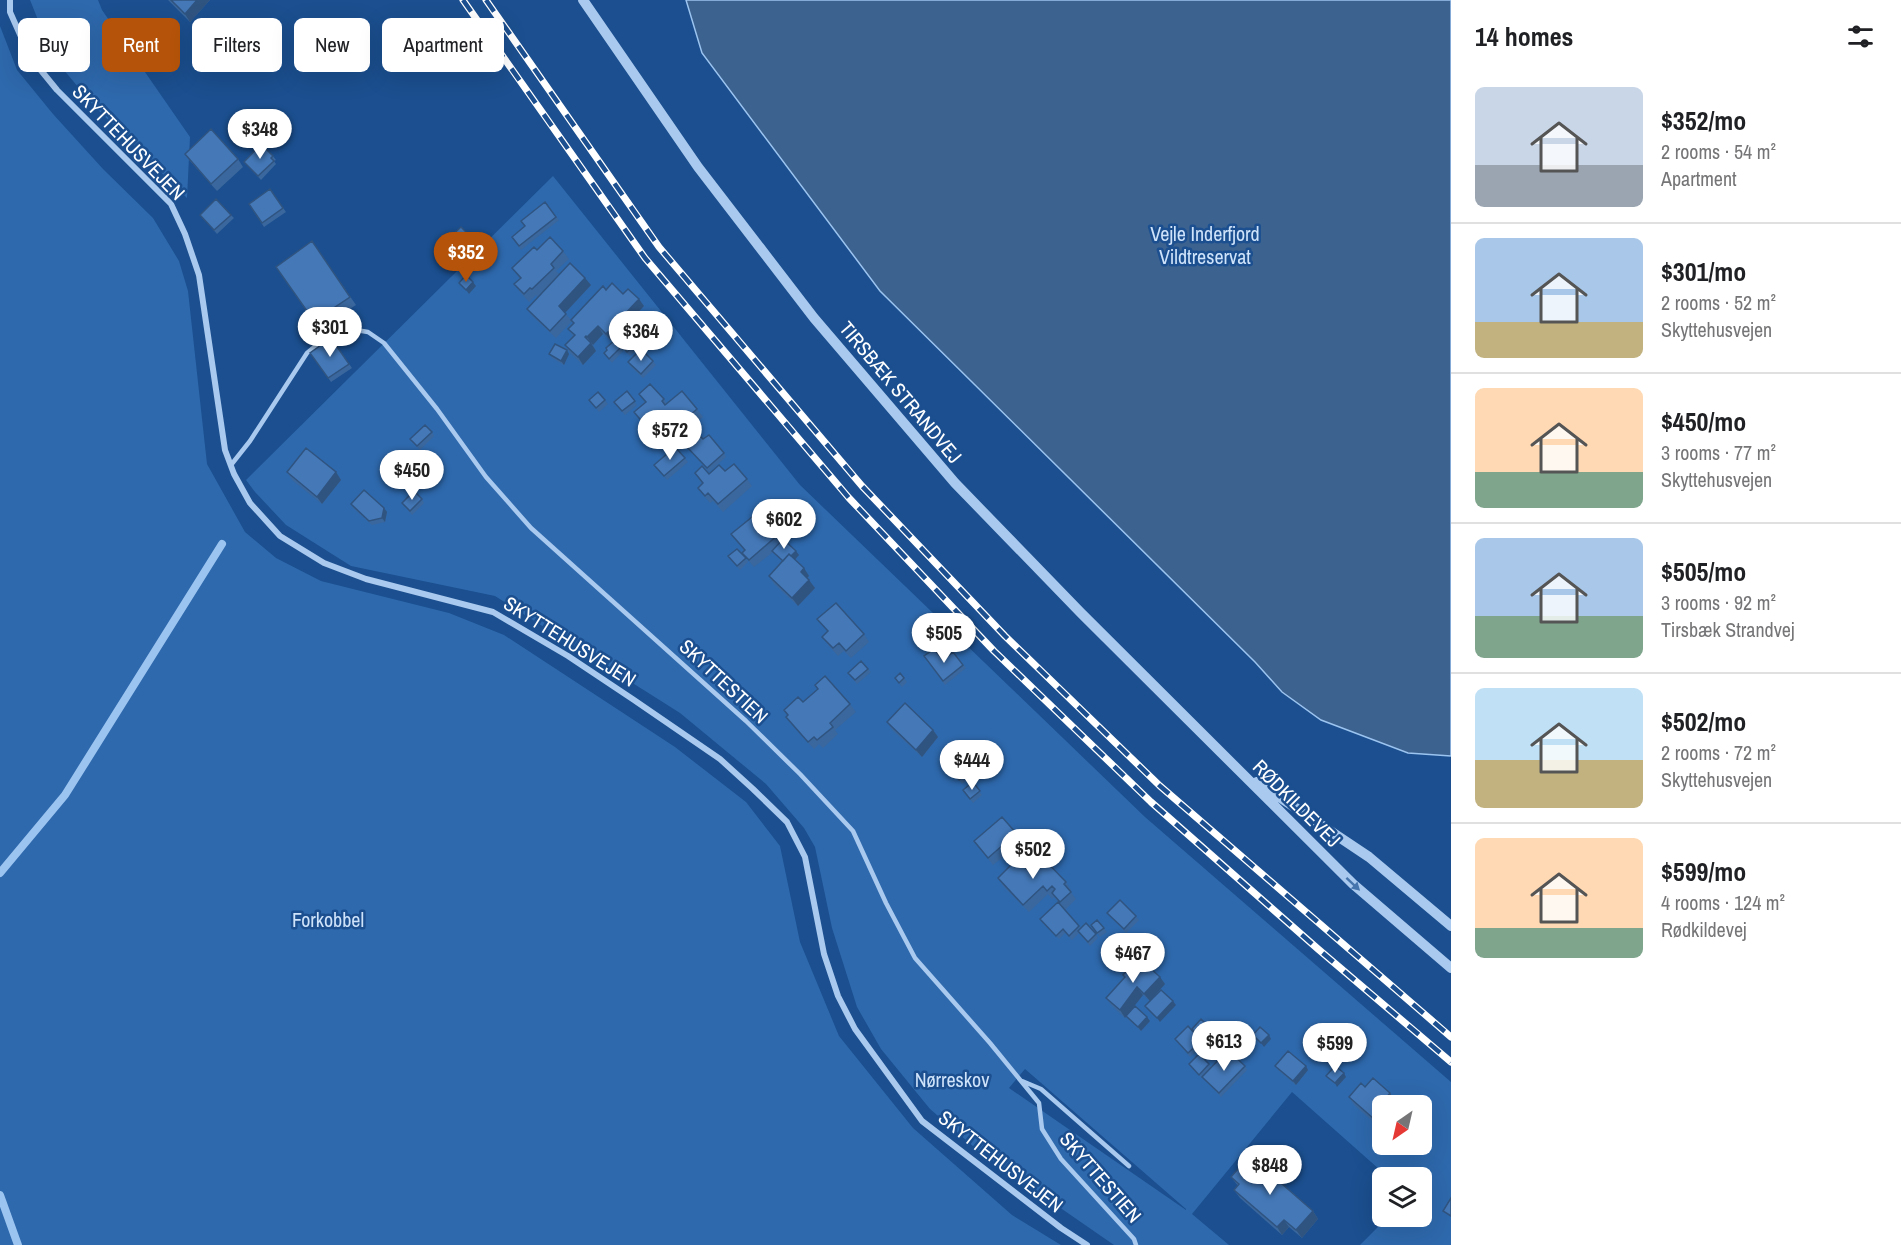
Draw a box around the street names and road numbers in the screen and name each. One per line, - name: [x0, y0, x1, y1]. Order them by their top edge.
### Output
- street label: SKYTTEHUSVEJEN: [67, 78, 191, 206]
- street label: TIRSBÆK STRANDVEJ: [834, 315, 968, 469]
- street label: SKYTTEHUSVEJEN: [499, 589, 641, 693]
- street label: SKYTTESTIEN: [674, 633, 774, 729]
- street label: RØDKILDEVEJ: [1247, 753, 1347, 853]
- street label: SKYTTEHUSVEJEN: [933, 1104, 1069, 1218]
- street label: SKYTTESTIEN: [1054, 1126, 1148, 1228]

